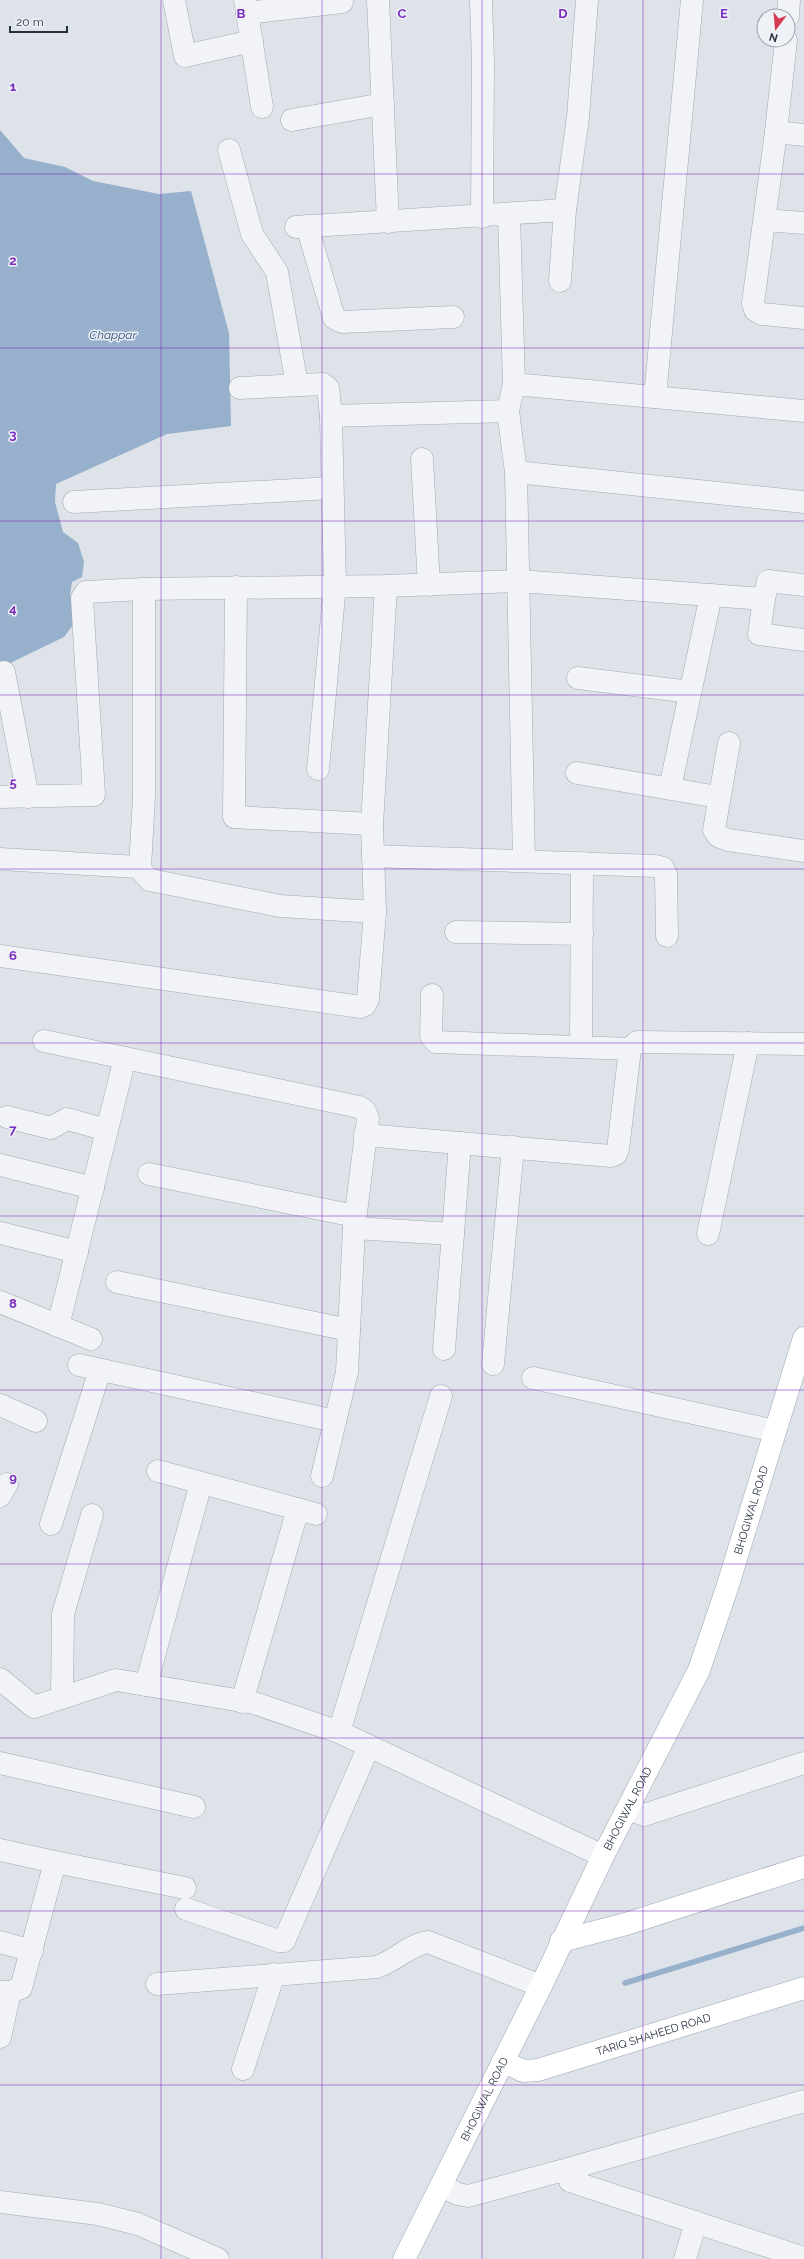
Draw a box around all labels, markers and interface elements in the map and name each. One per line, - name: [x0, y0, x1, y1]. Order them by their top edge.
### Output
- text: B: [237, 6, 246, 21]
- text: C: [398, 6, 407, 21]
- text: D: [558, 6, 568, 21]
- text: E: [720, 6, 728, 21]
- scale bar: [10, 8, 67, 34]
- north arrow: [756, 8, 796, 48]
- text: 20 m: [16, 15, 44, 29]
- text: N: [768, 30, 779, 45]
- text: 1: [10, 79, 17, 94]
- text: 2: [9, 253, 17, 268]
- water label: Chappar: [89, 328, 138, 342]
- text: 3: [9, 427, 17, 442]
- text: 4: [9, 601, 17, 616]
- text: 5: [9, 775, 17, 790]
- text: 6: [9, 948, 17, 963]
- text: 7: [9, 1122, 17, 1137]
- text: 8: [9, 1296, 17, 1311]
- street label: BHOGIWAL ROAD: [731, 1464, 771, 1556]
- text: 9: [9, 1470, 17, 1485]
- street label: BHOGIWAL ROAD: [601, 1764, 654, 1852]
- street label: TARIQ SHAHEED ROAD: [594, 2011, 712, 2058]
- street label: BHOGIWAL ROAD: [458, 2055, 511, 2143]

